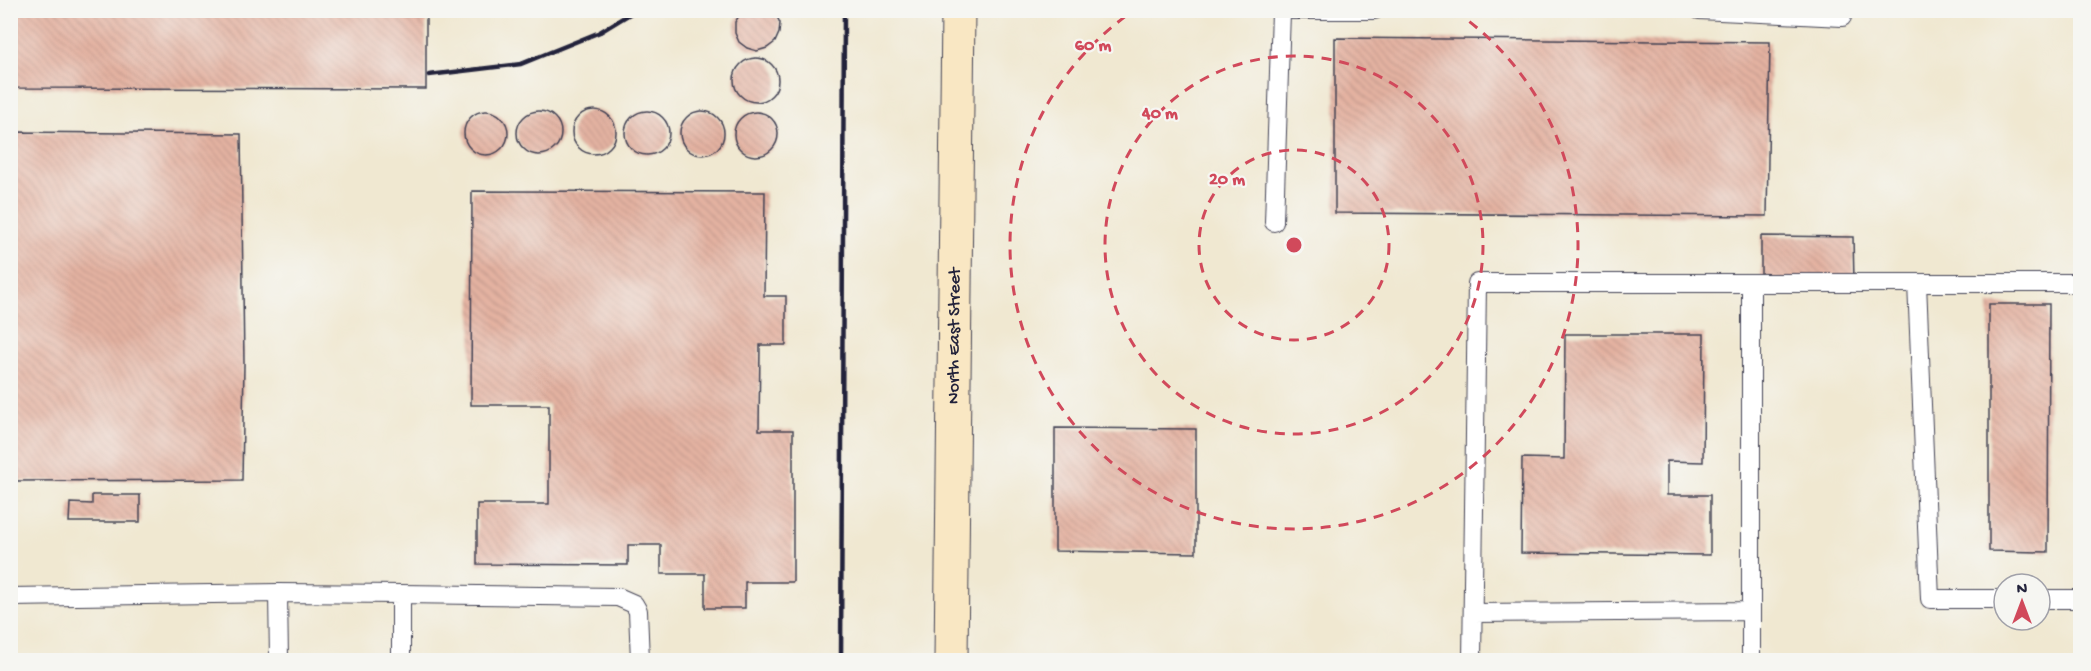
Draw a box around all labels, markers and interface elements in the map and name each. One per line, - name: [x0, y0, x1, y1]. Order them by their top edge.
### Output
- text: 60 m: [1075, 36, 1111, 57]
- text: 40 m: [1141, 104, 1178, 125]
- text: 20 m: [1209, 170, 1245, 191]
- centre of rings: [1284, 235, 1304, 255]
- street label: North East Street: [943, 266, 966, 404]
- north arrow: [1992, 572, 2052, 632]
- text: N: [2017, 581, 2028, 600]

